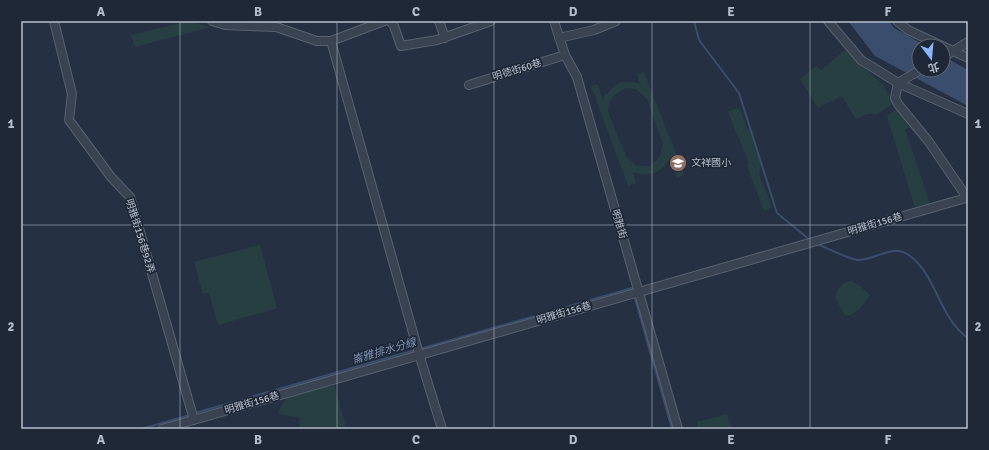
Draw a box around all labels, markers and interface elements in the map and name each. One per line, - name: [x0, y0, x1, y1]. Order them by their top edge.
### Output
- text: A: [97, 4, 106, 20]
- text: B: [254, 4, 262, 20]
- text: C: [412, 4, 420, 20]
- text: D: [569, 4, 578, 20]
- text: E: [727, 4, 735, 20]
- text: F: [885, 4, 892, 20]
- north arrow: [911, 38, 951, 78]
- street label: 明德街60巷: [491, 57, 543, 83]
- text: 北: [927, 59, 941, 75]
- text: 1: [7, 116, 15, 132]
- text: 1: [974, 116, 982, 132]
- school or university icon: 文祥國小: [668, 153, 688, 173]
- place label: 文祥國小: [691, 157, 731, 169]
- street label: 明雅街156巷92弄: [123, 197, 157, 275]
- street label: 明雅街: [609, 208, 629, 240]
- street label: 明雅街156巷: [846, 210, 904, 238]
- street label: 明雅街156巷: [535, 299, 593, 327]
- text: 2: [7, 319, 15, 335]
- text: 2: [974, 319, 982, 335]
- water label: 崙雅排水分線: [350, 335, 419, 366]
- street label: 明雅街156巷: [223, 389, 281, 417]
- text: A: [97, 432, 106, 448]
- text: B: [254, 432, 262, 448]
- text: C: [412, 432, 420, 448]
- text: D: [569, 432, 578, 448]
- text: E: [727, 432, 735, 448]
- text: F: [885, 432, 892, 448]

